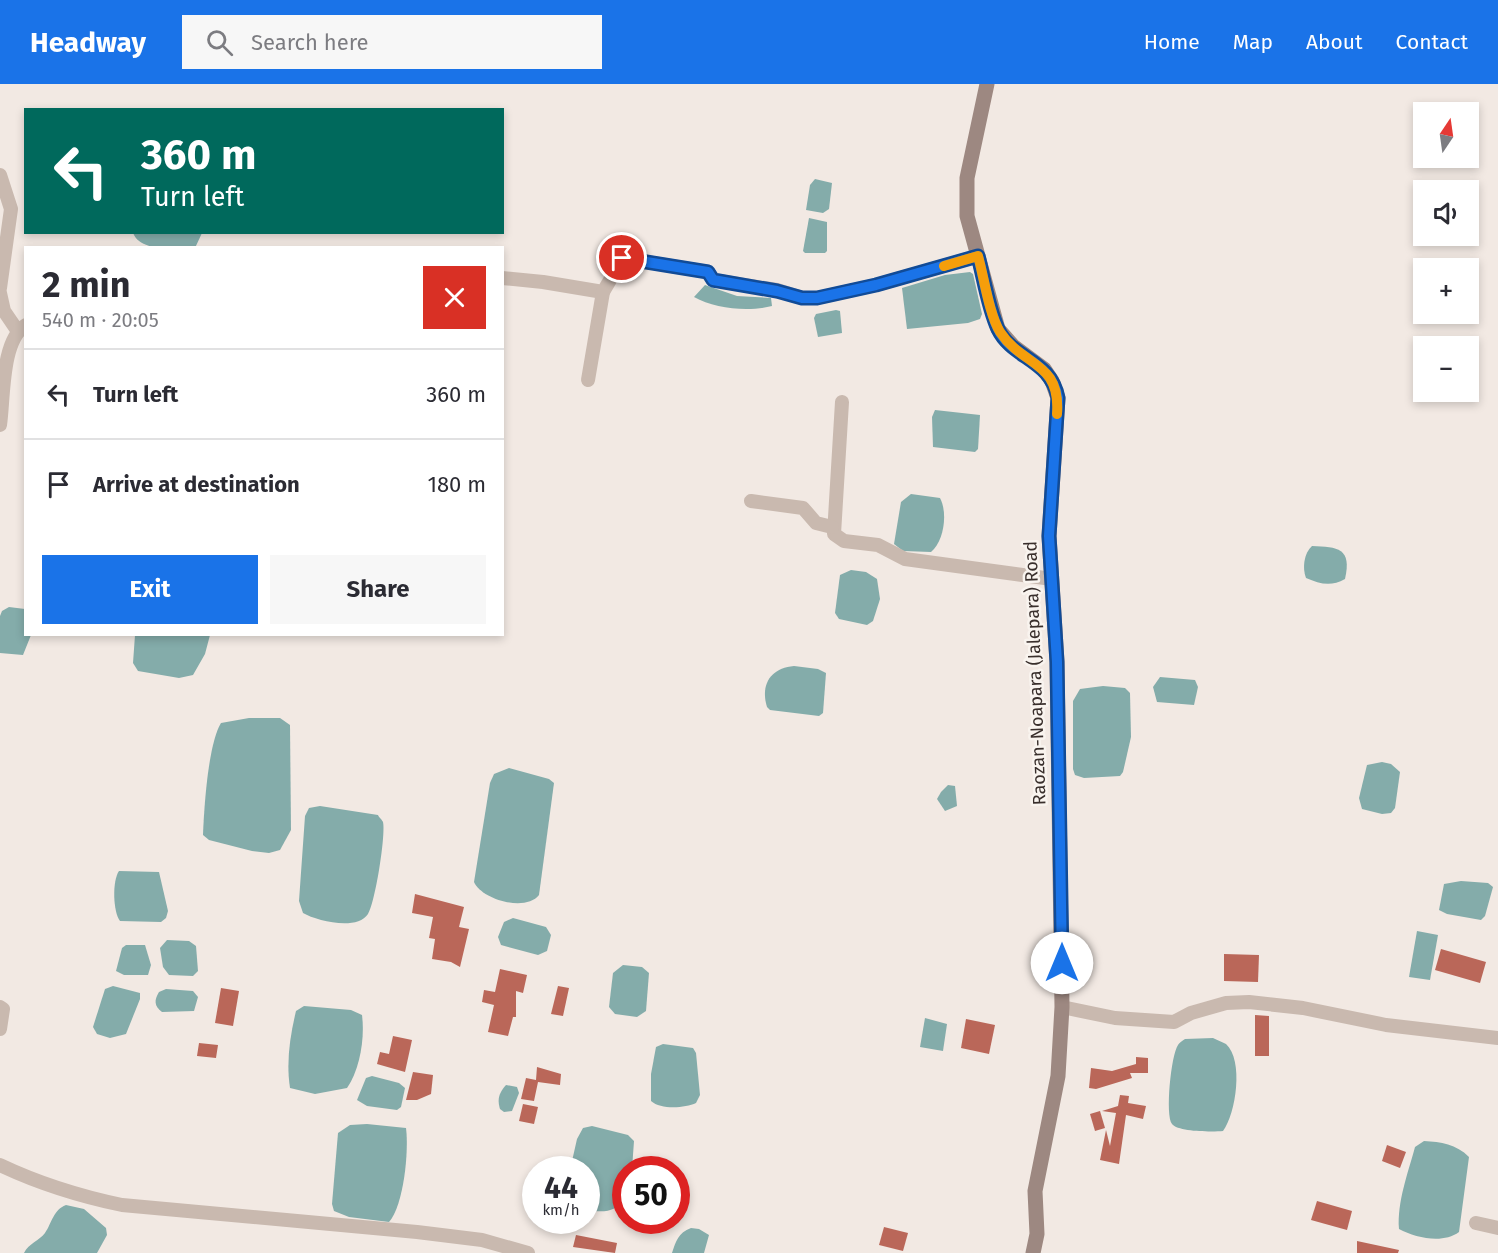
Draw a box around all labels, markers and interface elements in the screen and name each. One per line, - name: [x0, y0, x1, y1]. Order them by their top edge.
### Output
- search box: [182, 15, 602, 69]
- text: Headway: [30, 26, 146, 59]
- icon: search: [203, 26, 236, 59]
- text: Search here: [251, 29, 369, 56]
- text: Home: [1144, 29, 1200, 55]
- text: Map: [1233, 29, 1273, 55]
- text: About: [1306, 29, 1363, 55]
- text: Contact: [1396, 29, 1468, 55]
- north arrow: [1413, 102, 1479, 168]
- map controls: [1413, 102, 1479, 402]
- text: 360 m: [141, 130, 257, 180]
- icon: left: [42, 132, 120, 210]
- button: sound: [1413, 180, 1479, 246]
- text: Turn left: [141, 181, 244, 213]
- pin: [596, 232, 647, 283]
- icon: arrive: [605, 241, 638, 274]
- button: +: [1413, 258, 1479, 324]
- text: 2 min: [42, 263, 131, 307]
- button: close: [423, 266, 486, 329]
- text: 540 m · 20:05: [42, 308, 159, 332]
- button: −: [1413, 336, 1479, 402]
- icon: left: [42, 378, 75, 411]
- text: Turn left: [93, 381, 178, 408]
- text: 360 m: [426, 381, 486, 408]
- icon: arrive: [42, 468, 75, 501]
- text: Arrive at destination: [93, 471, 300, 498]
- text: 180 m: [427, 471, 486, 498]
- street label: Raozan-Noapara (Jalepara) Road: [1019, 540, 1051, 806]
- button: Exit: [42, 555, 258, 624]
- button: Share: [270, 555, 486, 624]
- position arrow: [1030, 931, 1094, 995]
- speed limit sign: 50: [612, 1156, 690, 1234]
- text: 44: [544, 1170, 578, 1206]
- text: km/h: [542, 1201, 580, 1219]

